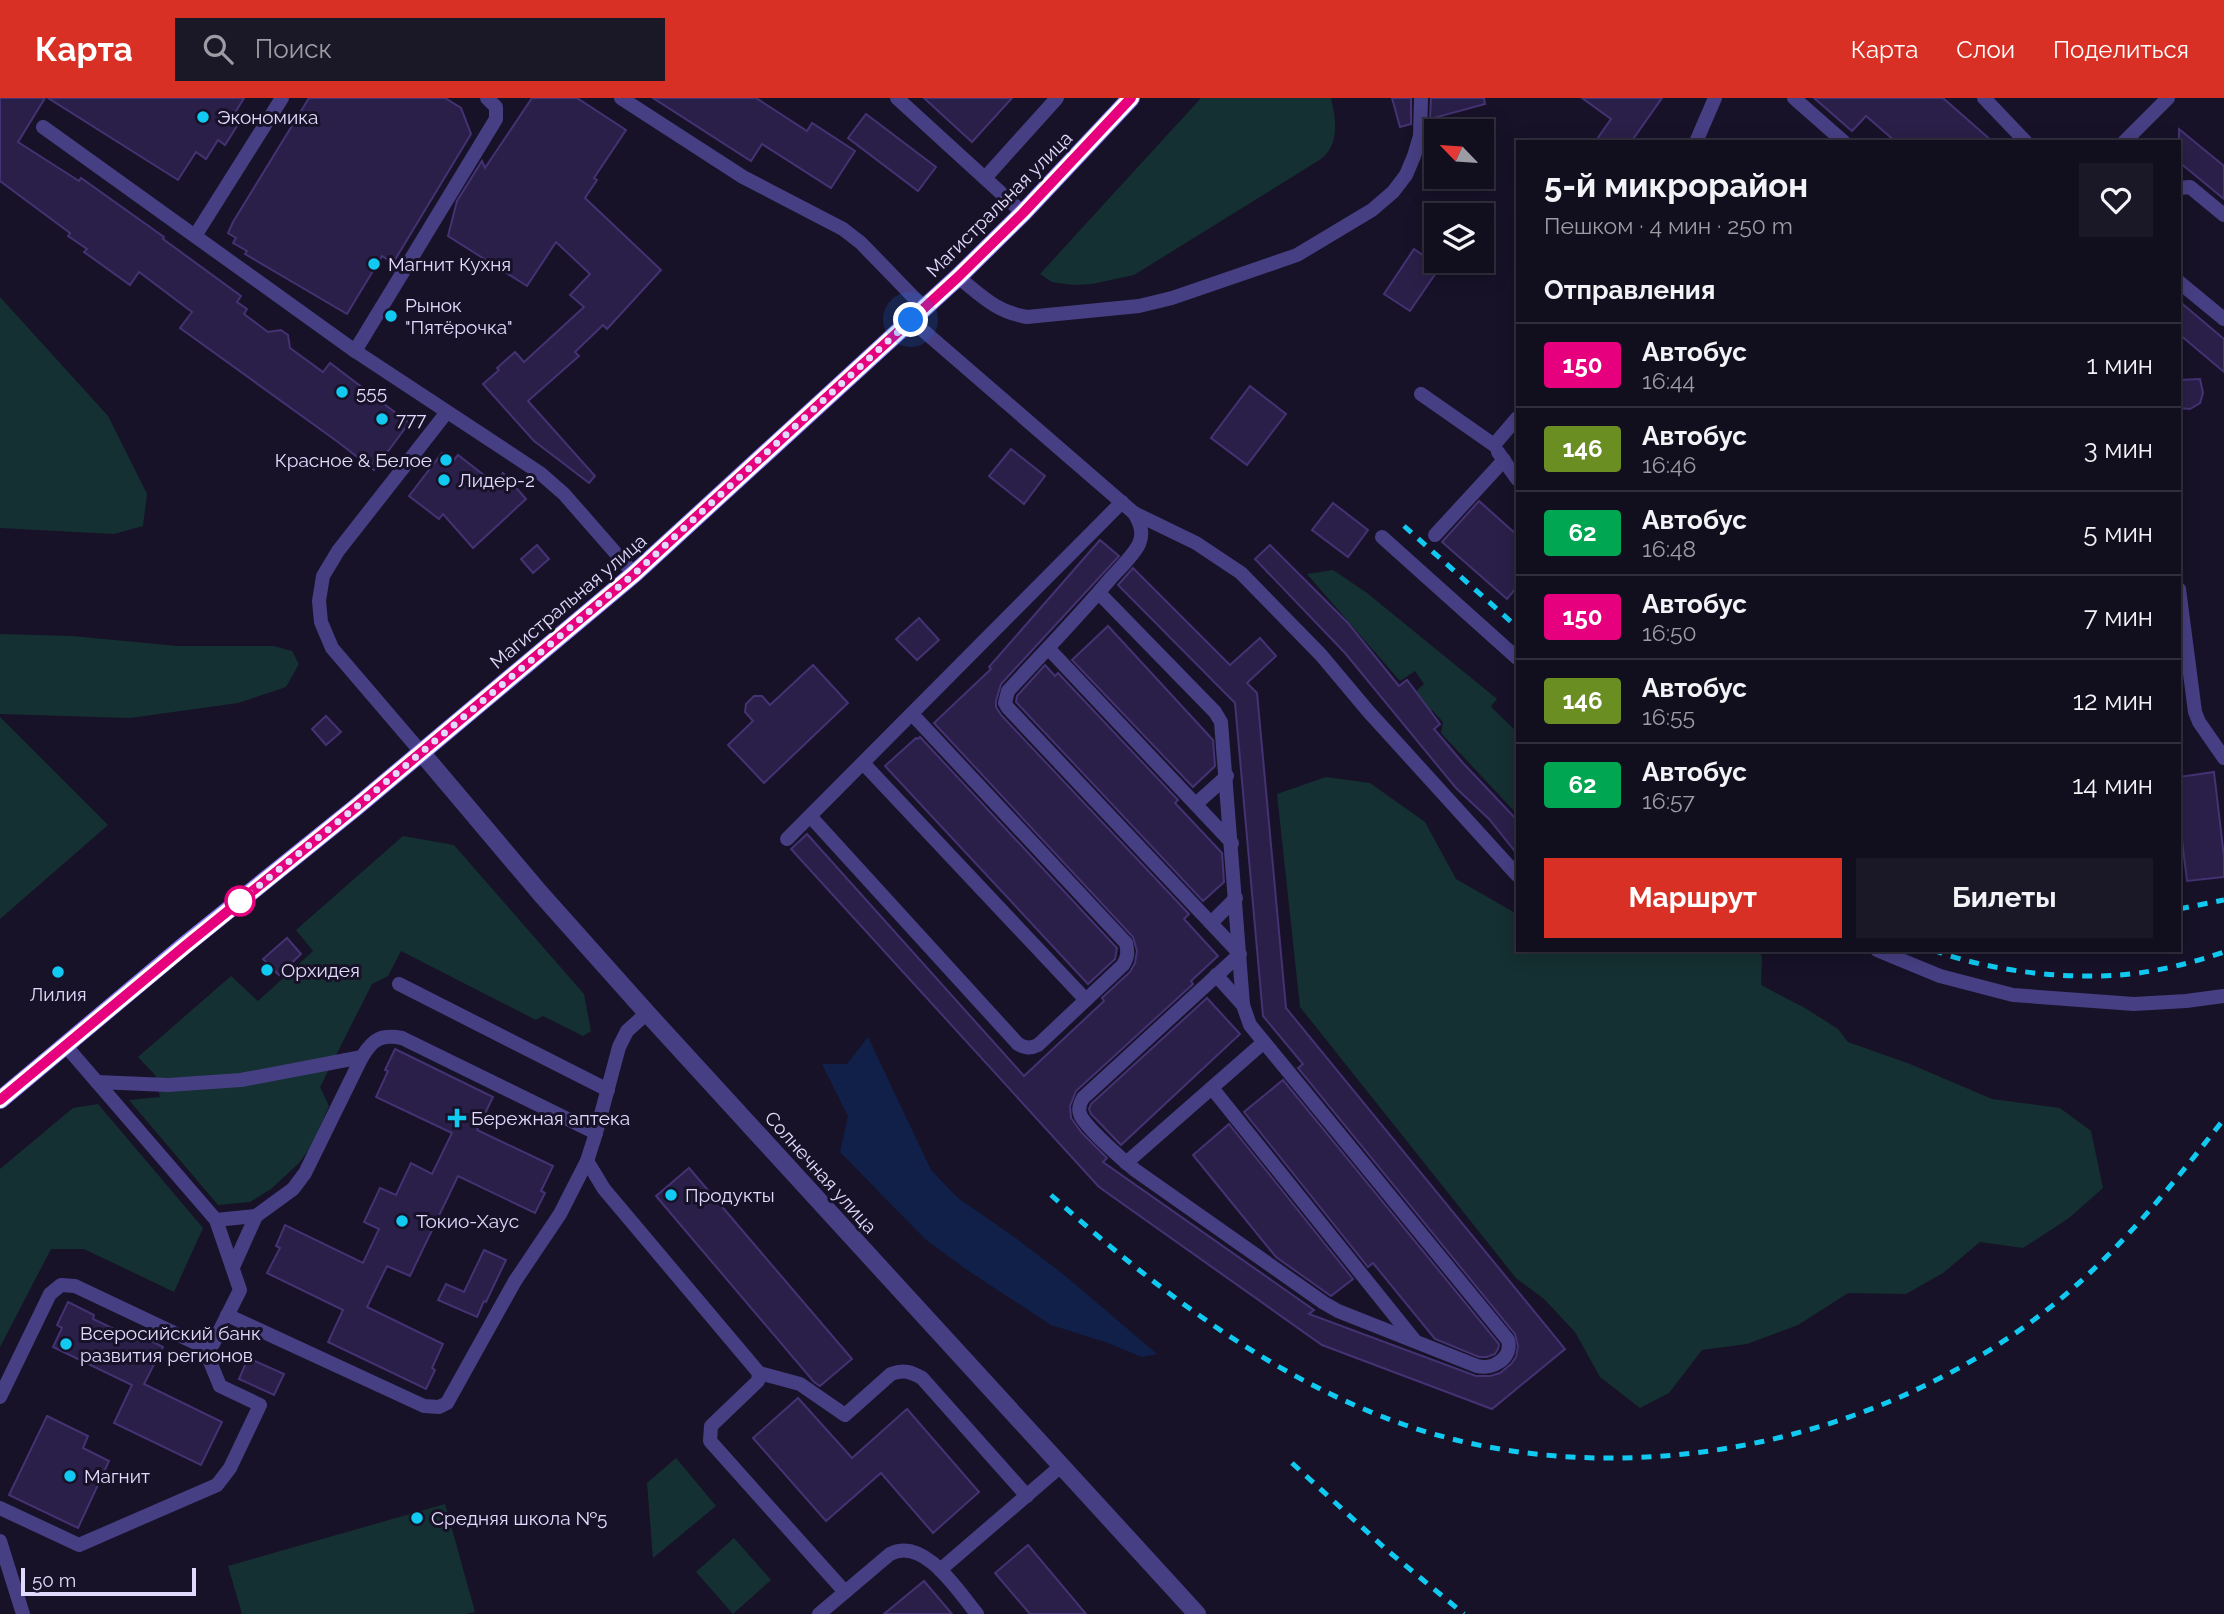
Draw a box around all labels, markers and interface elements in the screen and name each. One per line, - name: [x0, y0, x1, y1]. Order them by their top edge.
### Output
- search box: [175, 18, 665, 81]
- text: Карта: [35, 30, 133, 69]
- icon: search: [199, 30, 237, 68]
- text: Поиск: [255, 34, 332, 64]
- text: Карта: [1851, 35, 1918, 64]
- text: Слои: [1956, 35, 2015, 64]
- text: Поделиться: [2053, 35, 2189, 64]
- place label: Экономика: [217, 106, 318, 128]
- marker: Экономика: [195, 109, 211, 125]
- north arrow: [1424, 119, 1494, 189]
- map controls: [1424, 119, 1494, 273]
- street label: Магистральная улица: [922, 127, 1076, 281]
- button: heart: [2079, 163, 2153, 237]
- text: 5-й микрорайон: [1544, 166, 1808, 205]
- button: layers: [1424, 203, 1494, 273]
- text: Пешком · 4 мин · 250 m: [1544, 212, 1793, 239]
- place label: Магнит Кухня: [388, 253, 511, 275]
- marker: Магнит Кухня: [366, 256, 382, 272]
- text: Отправления: [1544, 275, 1715, 305]
- place label: Рынок "Пятёрочка": [405, 294, 512, 338]
- your location: [893, 302, 928, 337]
- marker: Рынок "Пятёрочка": [383, 308, 399, 324]
- text: Автобус: [1642, 337, 1747, 367]
- text: 150: [1563, 350, 1602, 379]
- text: 1 мин: [2086, 350, 2153, 380]
- text: 16:44: [1642, 367, 1695, 394]
- place label: 555: [356, 381, 387, 403]
- marker: 555: [334, 384, 350, 400]
- place label: 777: [396, 408, 427, 430]
- marker: 777: [374, 411, 390, 427]
- text: Автобус: [1642, 421, 1747, 451]
- text: 146: [1562, 434, 1603, 463]
- text: 3 мин: [2084, 434, 2153, 464]
- place label: Красное & Белое: [275, 449, 432, 471]
- text: 16:46: [1642, 451, 1696, 478]
- marker: Красное & Белое: [438, 452, 454, 468]
- place label: Лидер-2: [458, 469, 535, 491]
- marker: Лидер-2: [436, 472, 452, 488]
- text: Автобус: [1642, 505, 1747, 535]
- text: 62: [1568, 518, 1597, 547]
- text: 5 мин: [2083, 518, 2153, 548]
- street label: Магистральная улица: [486, 529, 650, 673]
- text: 16:48: [1642, 535, 1696, 562]
- text: Автобус: [1642, 589, 1747, 619]
- text: 150: [1563, 602, 1602, 631]
- text: 7 мин: [2084, 602, 2153, 632]
- text: 16:50: [1642, 619, 1697, 646]
- text: Автобус: [1642, 673, 1747, 703]
- text: 146: [1562, 686, 1603, 715]
- text: 12 мин: [2073, 686, 2153, 716]
- text: 16:55: [1642, 703, 1695, 730]
- text: Автобус: [1642, 757, 1747, 787]
- text: 62: [1568, 770, 1597, 799]
- text: 14 мин: [2072, 770, 2153, 800]
- text: 16:57: [1642, 787, 1695, 814]
- button: Маршрут: [1544, 858, 1842, 938]
- button: Билеты: [1856, 858, 2153, 938]
- unlabelled marker: [225, 886, 255, 916]
- place label: Орхидея: [281, 959, 360, 981]
- marker: Орхидея: [259, 962, 275, 978]
- marker: Лилия: [50, 964, 66, 980]
- place label: Лилия: [29, 983, 87, 1005]
- street label: Солнечная улица: [760, 1106, 882, 1238]
- place label: Бережная аптека: [471, 1107, 630, 1129]
- marker: Бережная аптека: [449, 1110, 465, 1126]
- place label: Продукты: [685, 1184, 775, 1206]
- marker: Продукты: [663, 1187, 679, 1203]
- place label: Токио-Хаус: [416, 1210, 519, 1232]
- marker: Токио-Хаус: [394, 1213, 410, 1229]
- place label: Всеросийский банк развития регионов: [80, 1322, 261, 1366]
- marker: Всеросийский банк развития регионов: [58, 1336, 74, 1352]
- place label: Магнит: [84, 1465, 150, 1487]
- marker: Магнит: [62, 1468, 78, 1484]
- place label: Средняя школа №5: [431, 1507, 607, 1529]
- marker: Средняя школа №5: [409, 1510, 425, 1526]
- scale bar: [21, 1565, 196, 1597]
- text: 50 m: [32, 1569, 76, 1591]

